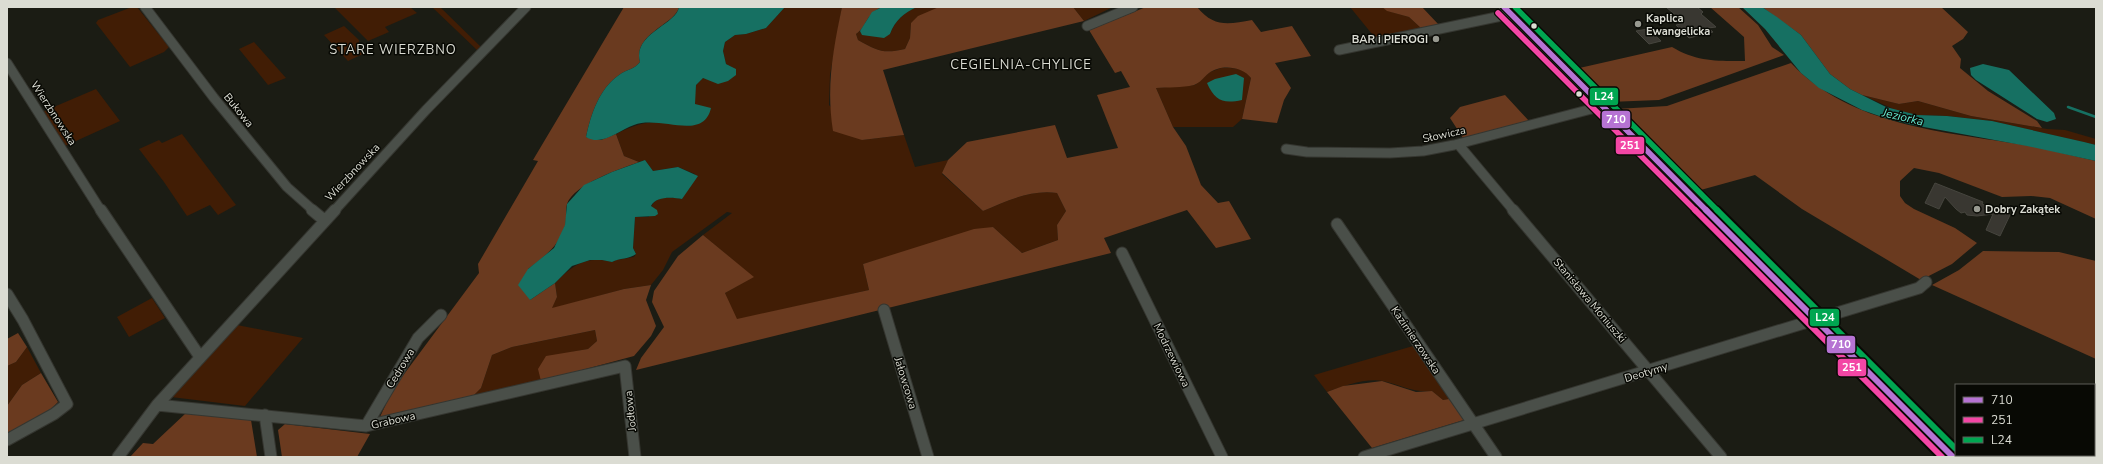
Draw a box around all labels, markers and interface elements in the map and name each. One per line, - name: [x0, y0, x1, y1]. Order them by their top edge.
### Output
- place label: Kaplica Ewangelicka: [1646, 11, 1710, 39]
- marker: Kaplica Ewangelicka: [1633, 19, 1643, 29]
- unlabelled marker: [1529, 21, 1539, 31]
- place label: BAR i PIEROGI: [1352, 32, 1428, 47]
- marker: BAR i PIEROGI: [1431, 34, 1441, 44]
- district label: STARE WIERZBNO: [329, 41, 457, 59]
- district label: CEGIELNIA-CHYLICE: [950, 56, 1092, 74]
- street label: Wierzbnowska: [27, 78, 80, 149]
- line badge: L24: [1589, 87, 1619, 106]
- unlabelled marker: [1574, 89, 1584, 99]
- text: L24: [1594, 89, 1614, 104]
- street label: Bukowa: [220, 90, 257, 131]
- water label: Jeziorka: [1880, 104, 1925, 130]
- line badge: 710: [1601, 110, 1631, 129]
- text: 710: [1606, 112, 1626, 127]
- street label: Słowicza: [1421, 123, 1467, 146]
- line badge: 251: [1615, 136, 1645, 155]
- text: 251: [1620, 138, 1640, 153]
- street label: Wierzbnowska: [322, 140, 383, 205]
- place label: Dobry Zakątek: [1985, 202, 2061, 217]
- marker: Dobry Zakątek: [1972, 204, 1982, 214]
- street label: Stanisława Moniuszki: [1550, 255, 1630, 346]
- street label: Kazimierzowska: [1387, 303, 1444, 377]
- line badge: L24: [1809, 308, 1840, 327]
- text: L24: [1815, 310, 1835, 325]
- street label: Modrzewiowa: [1150, 321, 1194, 390]
- line badge: 710: [1826, 335, 1856, 354]
- text: 710: [1831, 337, 1851, 352]
- street label: Cedrowa: [383, 345, 418, 391]
- street label: Jałowcowa: [890, 354, 921, 411]
- line badge: 251: [1837, 358, 1867, 377]
- street label: Deotymy: [1623, 359, 1670, 386]
- text: 251: [1842, 360, 1862, 375]
- legend: [1955, 384, 2095, 456]
- street label: Jodłowa: [621, 390, 640, 433]
- text: 710: [1991, 392, 2013, 408]
- street label: Grabowa: [369, 408, 417, 433]
- text: 251: [1991, 412, 2013, 428]
- text: L24: [1991, 432, 2012, 448]

